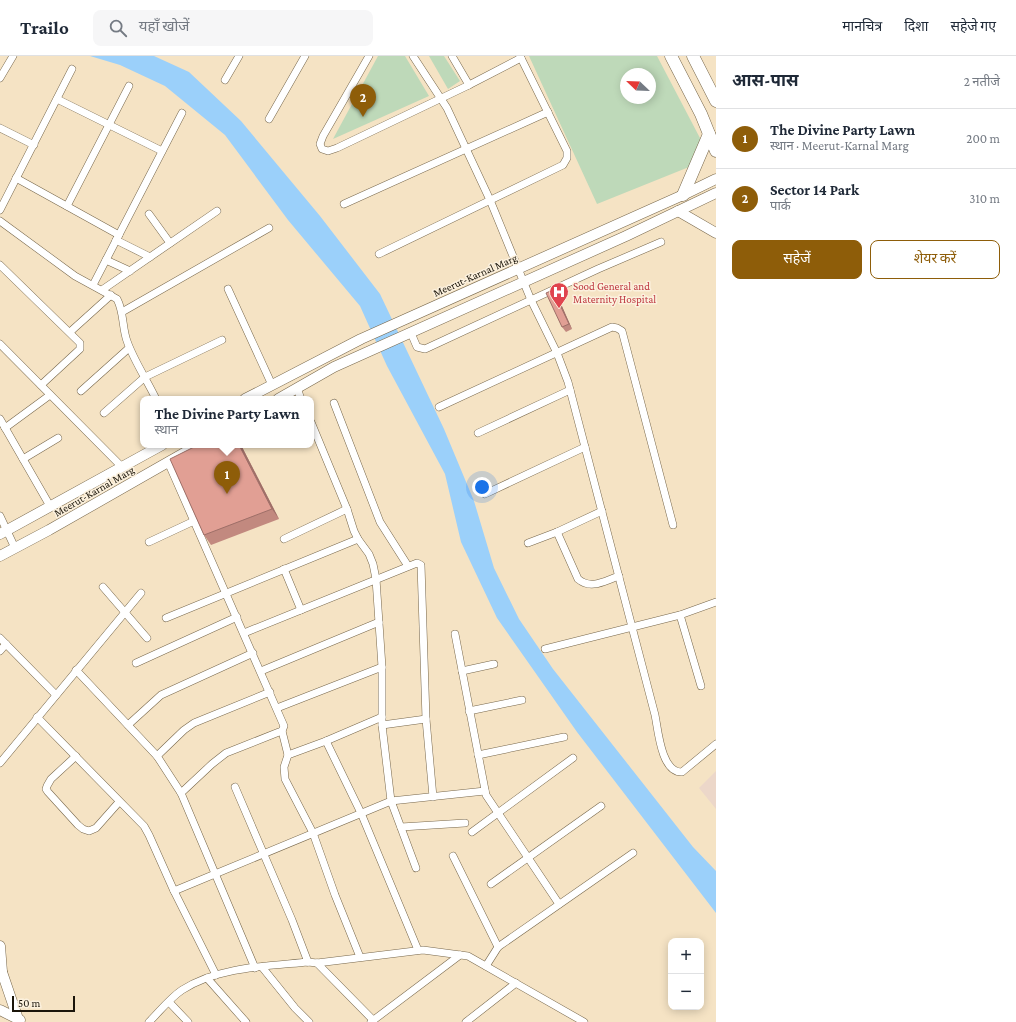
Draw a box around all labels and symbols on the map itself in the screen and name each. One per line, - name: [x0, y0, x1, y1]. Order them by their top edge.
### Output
- north arrow: [620, 68, 656, 104]
- pin: 2: [350, 84, 376, 117]
- street label: Meerut-Karnal Marg: [431, 251, 520, 300]
- place label: Sood General and Maternity Hospital: [573, 280, 656, 306]
- hospital icon: Sood General and Maternity Hospital: [548, 281, 570, 309]
- pin: 1: [214, 461, 240, 494]
- street label: Meerut-Karnal Marg: [52, 463, 137, 520]
- your location: [472, 477, 492, 497]
- scale bar: [12, 994, 75, 1013]

